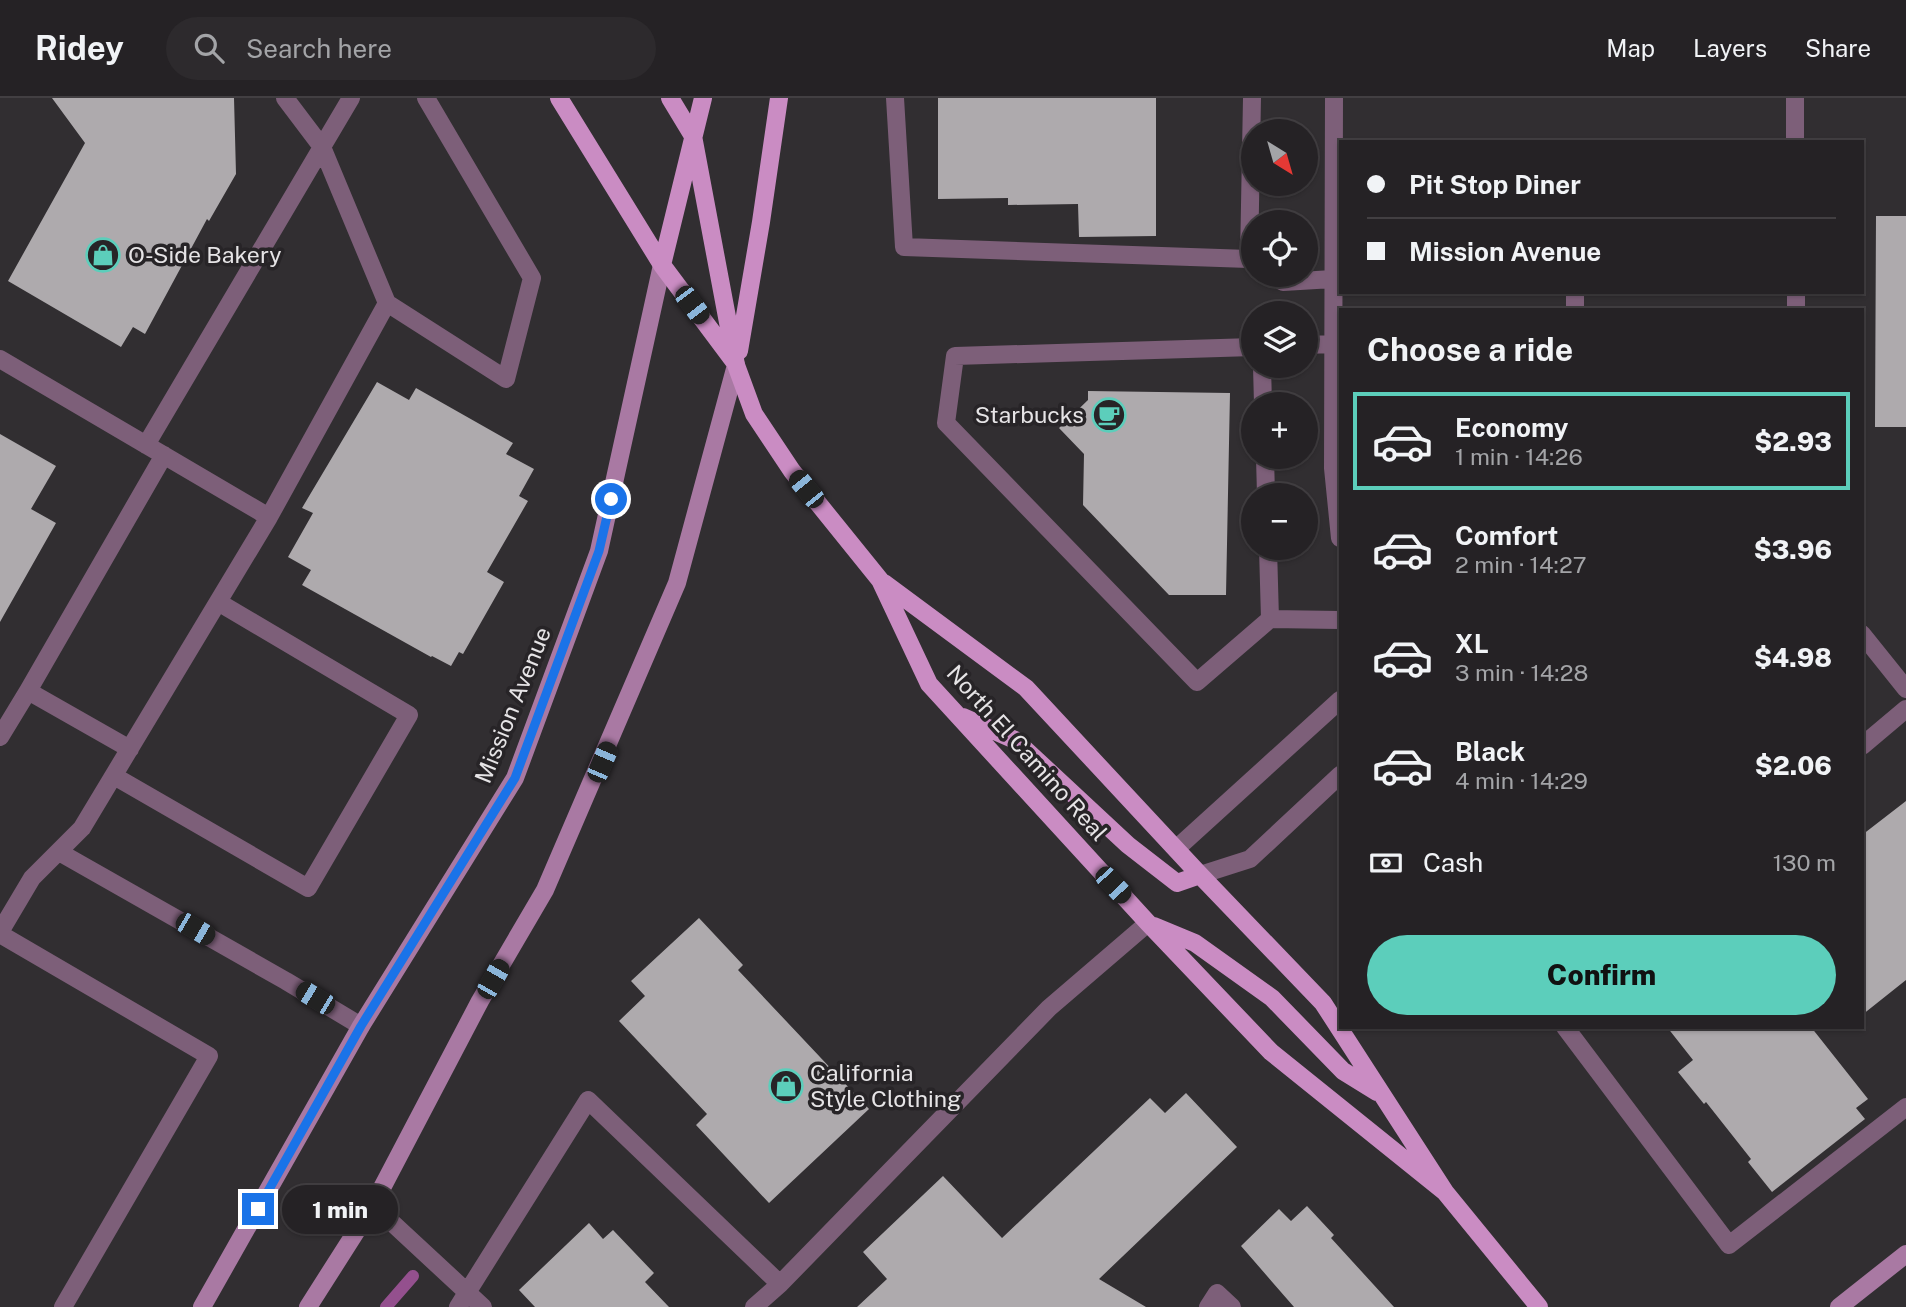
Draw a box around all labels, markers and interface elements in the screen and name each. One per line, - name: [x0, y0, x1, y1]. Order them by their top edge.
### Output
- search box: [166, 17, 656, 80]
- text: Ridey: [35, 29, 124, 67]
- icon: search: [190, 29, 228, 67]
- text: Search here: [246, 33, 392, 64]
- text: Map: [1606, 34, 1655, 62]
- text: Layers: [1693, 34, 1767, 62]
- text: Share: [1805, 34, 1871, 62]
- north arrow: [1241, 119, 1318, 196]
- map controls: [1241, 119, 1318, 560]
- text: Pit Stop Diner: [1409, 169, 1581, 200]
- button: locate: [1241, 210, 1318, 287]
- shop icon: O-Side Bakery: [84, 236, 122, 274]
- text: Mission Avenue: [1409, 236, 1601, 267]
- place label: O-Side Bakery: [128, 241, 282, 268]
- car: [671, 282, 714, 328]
- button: layers: [1241, 301, 1318, 378]
- text: Choose a ride: [1367, 331, 1573, 368]
- button: +: [1241, 392, 1318, 469]
- cafe icon: Starbucks: [1090, 396, 1128, 434]
- place label: Starbucks: [975, 401, 1084, 428]
- icon: car: [1371, 410, 1434, 473]
- text: Economy: [1455, 412, 1568, 443]
- text: $2.93: [1754, 426, 1832, 457]
- text: 1 min · 14:26: [1455, 443, 1583, 470]
- car: [785, 466, 828, 512]
- route start: [595, 483, 627, 515]
- button: −: [1241, 483, 1318, 560]
- icon: car: [1371, 518, 1434, 581]
- text: Comfort: [1455, 520, 1558, 551]
- text: $3.96: [1754, 534, 1832, 565]
- text: 2 min · 14:27: [1455, 551, 1587, 578]
- street label: Mission Avenue: [469, 623, 556, 787]
- icon: car: [1371, 626, 1434, 689]
- text: XL: [1455, 628, 1489, 659]
- text: $4.98: [1754, 642, 1832, 673]
- street label: North El Camino Real: [941, 659, 1113, 846]
- text: 3 min · 14:28: [1455, 659, 1588, 686]
- icon: car: [1371, 734, 1434, 797]
- text: Black: [1455, 736, 1525, 767]
- car: [585, 739, 620, 785]
- text: $2.06: [1755, 750, 1832, 781]
- text: 4 min · 14:29: [1455, 767, 1588, 794]
- icon: cash: [1367, 844, 1405, 882]
- text: Cash: [1423, 847, 1483, 878]
- text: 130 m: [1773, 849, 1836, 876]
- car: [1091, 862, 1136, 908]
- car: [172, 909, 219, 949]
- button: Confirm: [1367, 935, 1836, 1015]
- car: [474, 956, 513, 1002]
- car: [292, 978, 339, 1018]
- place label: California Style Clothing: [810, 1059, 961, 1112]
- shop icon: California Style Clothing: [767, 1067, 805, 1105]
- callout: 1 min: [282, 1184, 398, 1234]
- route end: [242, 1193, 274, 1225]
- text: 1 min: [312, 1196, 368, 1223]

